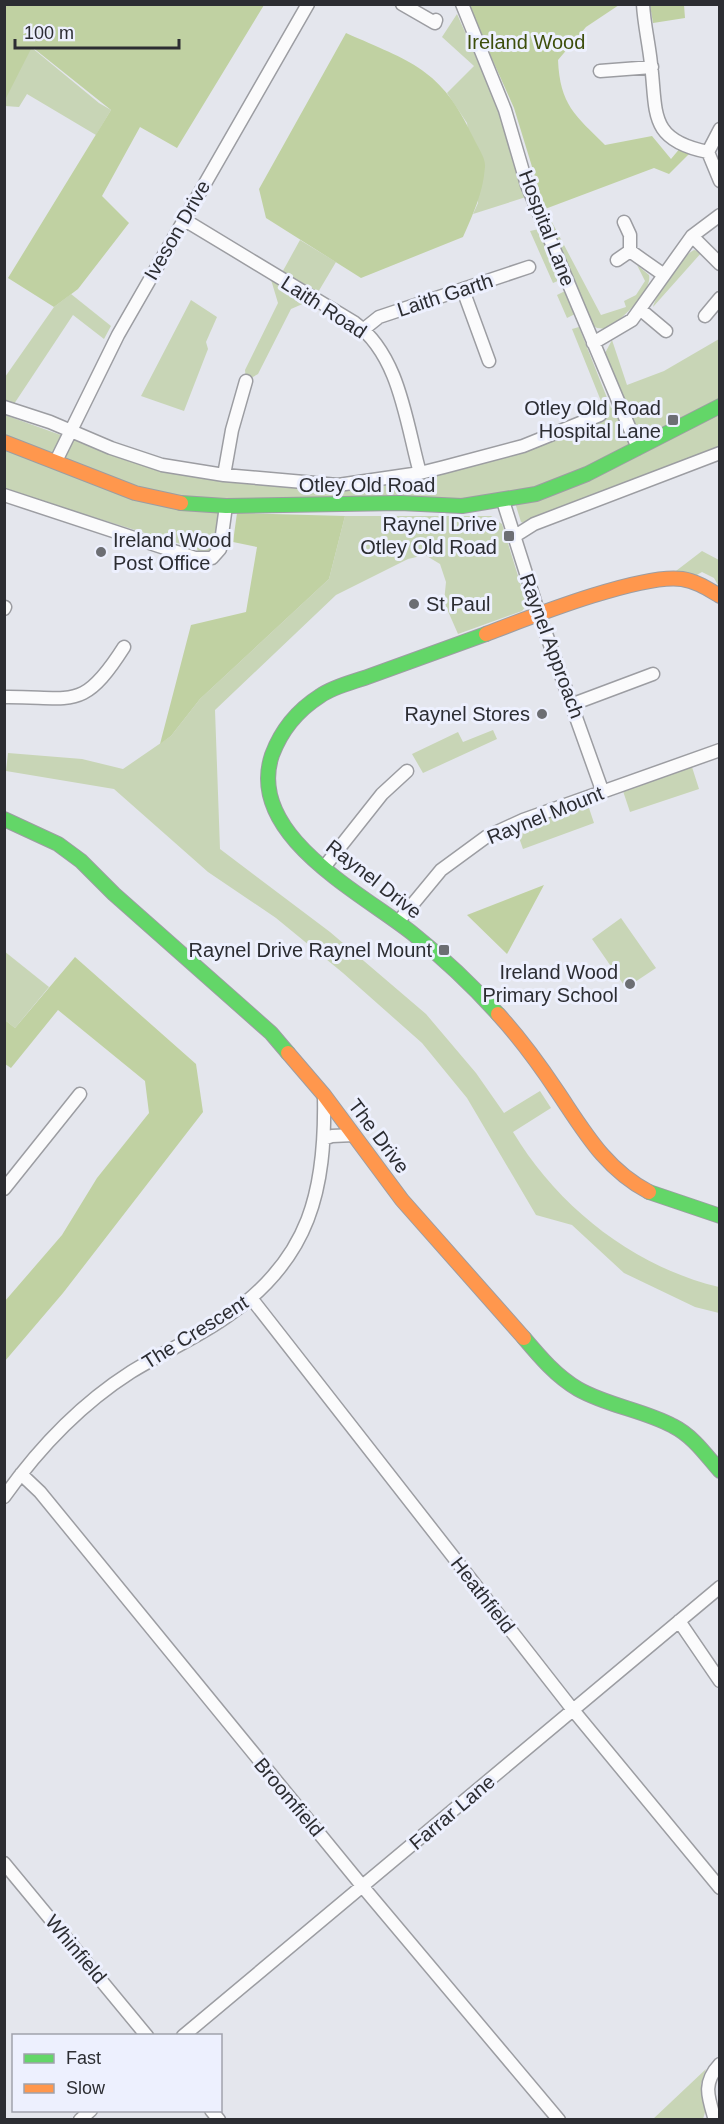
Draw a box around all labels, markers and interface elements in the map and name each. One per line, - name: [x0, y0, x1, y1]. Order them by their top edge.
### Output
- scale bar: [15, 12, 178, 50]
- text: 100 m: [24, 23, 74, 43]
- park label: Ireland Wood: [467, 31, 585, 53]
- street label: Hospital Lane: [515, 167, 579, 289]
- street label: Iveson Drive: [140, 176, 214, 284]
- street label: Laith Garth: [395, 269, 495, 321]
- street label: Laith Road: [277, 271, 371, 343]
- place label: Otley Old Road Hospital Lane: [524, 397, 661, 442]
- marker: Otley Old Road Hospital Lane: [666, 413, 680, 427]
- street label: Otley Old Road: [299, 474, 435, 496]
- place label: Raynel Drive Otley Old Road: [360, 513, 497, 558]
- place label: Ireland Wood Post Office: [113, 529, 232, 574]
- marker: Raynel Drive Otley Old Road: [502, 529, 516, 543]
- marker: Ireland Wood Post Office: [94, 545, 108, 559]
- street label: Raynel Approach: [516, 571, 588, 721]
- place label: St Paul: [426, 593, 490, 615]
- marker: St Paul: [407, 597, 421, 611]
- place label: Raynel Stores: [404, 703, 530, 725]
- marker: Raynel Stores: [535, 707, 549, 721]
- street label: Raynel Mount: [484, 782, 607, 848]
- street label: Raynel Drive: [322, 835, 426, 923]
- place label: Raynel Drive Raynel Mount: [189, 939, 432, 961]
- marker: Raynel Drive Raynel Mount: [437, 943, 451, 957]
- place label: Ireland Wood Primary School: [482, 961, 618, 1006]
- marker: Ireland Wood Primary School: [623, 977, 637, 991]
- street label: The Drive: [344, 1095, 414, 1177]
- street label: The Crescent: [138, 1291, 252, 1373]
- street label: Heathfield: [447, 1553, 519, 1637]
- street label: Broomfield: [250, 1753, 328, 1841]
- street label: Farrar Lane: [405, 1770, 499, 1854]
- street label: Whinfield: [41, 1910, 111, 1988]
- legend: [12, 2034, 222, 2112]
- text: Fast: [66, 2048, 101, 2068]
- text: Slow: [66, 2078, 106, 2098]

